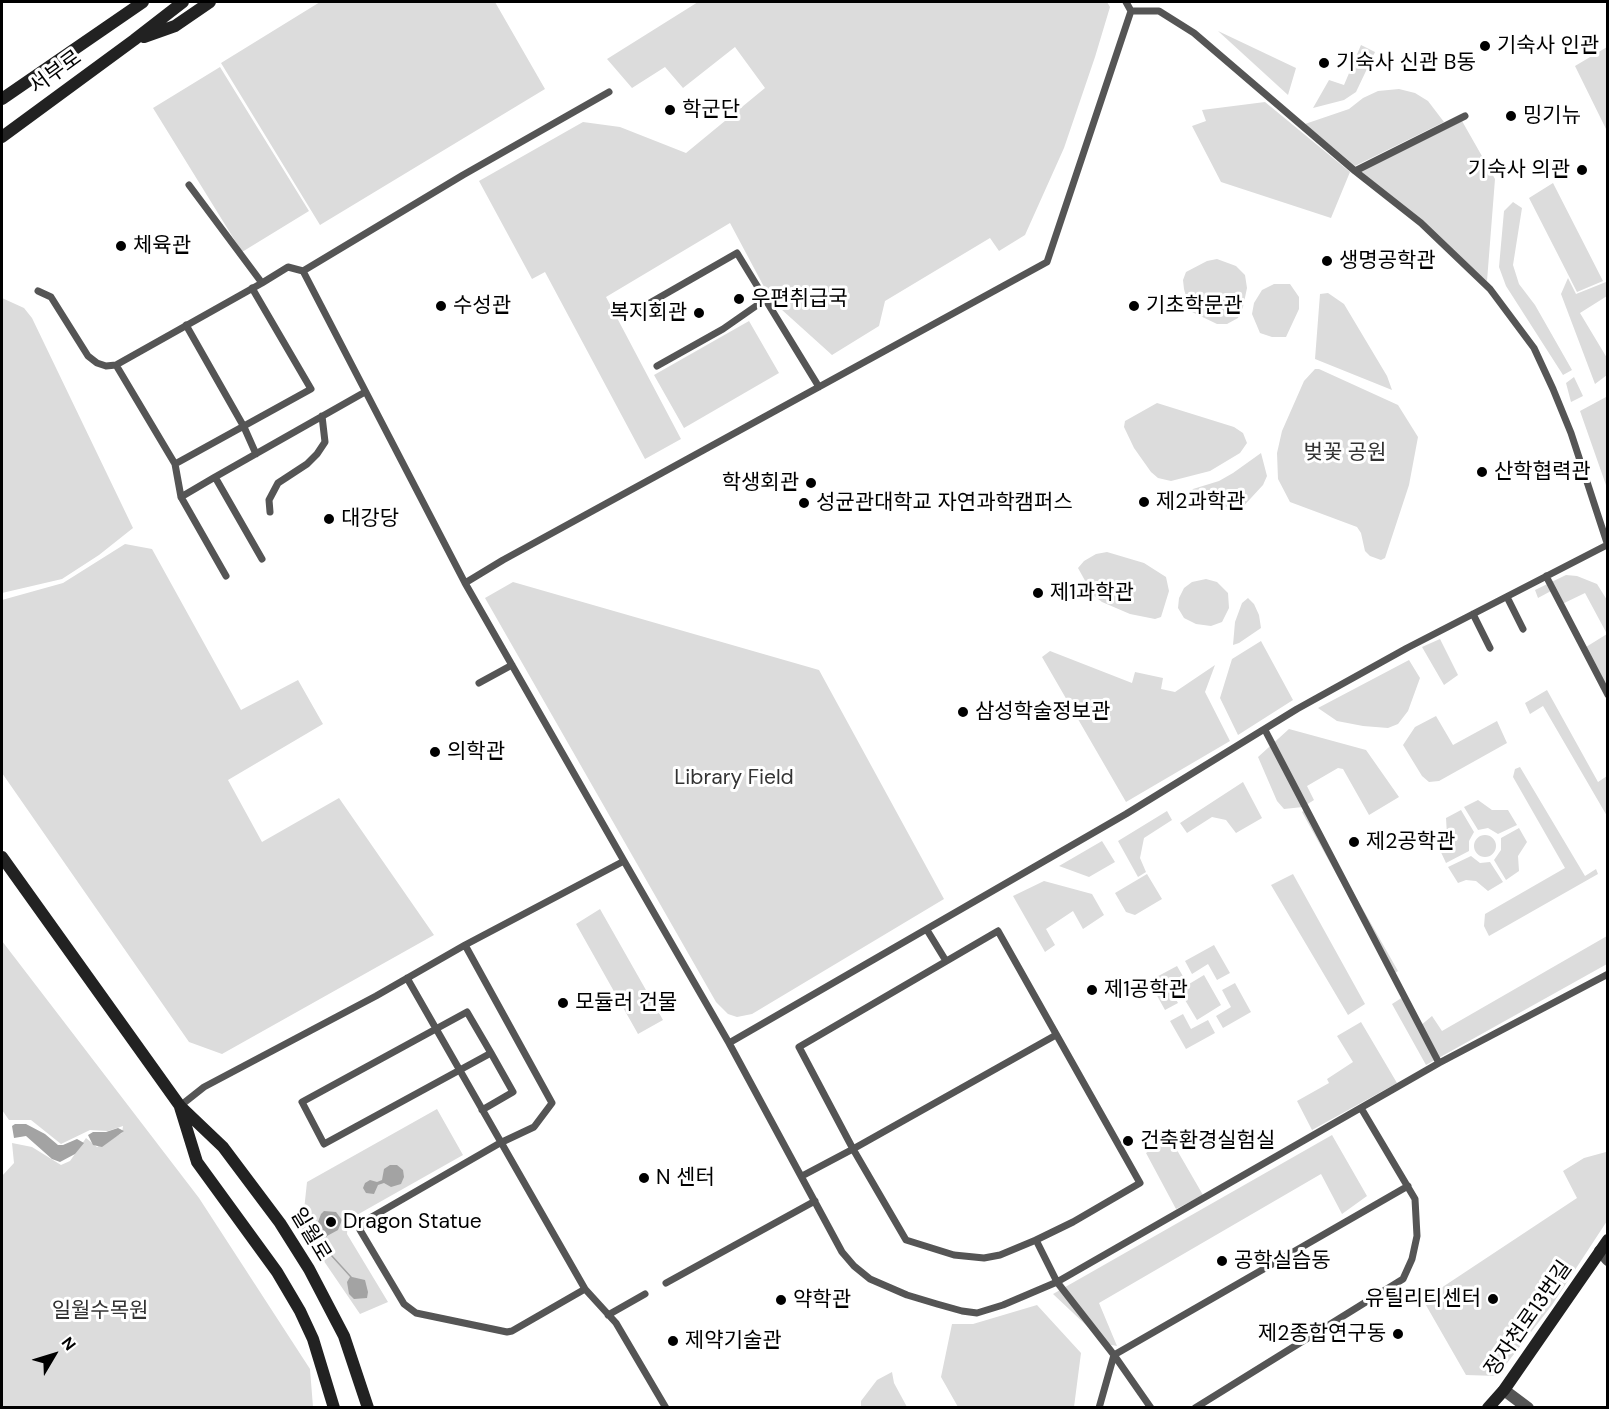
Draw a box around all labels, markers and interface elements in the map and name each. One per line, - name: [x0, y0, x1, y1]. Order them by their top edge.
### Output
- place label: 기숙사 인관: [1497, 33, 1599, 59]
- marker: 기숙사 인관: [1478, 39, 1492, 53]
- street label: 서부로: [25, 46, 87, 100]
- place label: 기숙사 신관 B동: [1336, 50, 1476, 76]
- marker: 기숙사 신관 B동: [1317, 56, 1331, 70]
- place label: 학군단: [682, 97, 740, 123]
- marker: 학군단: [663, 103, 677, 117]
- place label: 밍기뉴: [1523, 103, 1581, 129]
- marker: 밍기뉴: [1504, 109, 1518, 123]
- place label: 기숙사 의관: [1468, 157, 1570, 183]
- marker: 기숙사 의관: [1575, 163, 1589, 177]
- place label: 체육관: [133, 233, 191, 259]
- marker: 체육관: [114, 239, 128, 253]
- place label: 생명공학관: [1339, 248, 1436, 274]
- marker: 생명공학관: [1320, 254, 1334, 268]
- place label: 우편취급국: [751, 286, 848, 312]
- marker: 우편취급국: [732, 292, 746, 306]
- place label: 수성관: [453, 293, 511, 319]
- place label: 기초학문관: [1146, 293, 1243, 319]
- marker: 수성관: [434, 299, 448, 313]
- marker: 기초학문관: [1127, 299, 1141, 313]
- place label: 복지회관: [610, 300, 687, 326]
- marker: 복지회관: [692, 306, 706, 320]
- park label: 벚꽃 공원: [1304, 440, 1386, 466]
- place label: 산학협력관: [1494, 459, 1591, 485]
- marker: 산학협력관: [1475, 465, 1489, 479]
- place label: 학생회관: [722, 470, 799, 496]
- marker: 학생회관: [804, 476, 818, 490]
- place label: 제2과학관: [1156, 489, 1245, 515]
- place label: 성균관대학교 자연과학캠퍼스: [816, 490, 1073, 516]
- marker: 제2과학관: [1137, 495, 1151, 509]
- marker: 성균관대학교 자연과학캠퍼스: [797, 496, 811, 510]
- place label: 대강당: [341, 506, 399, 532]
- marker: 대강당: [322, 512, 336, 526]
- place label: 제1과학관: [1050, 580, 1134, 606]
- marker: 제1과학관: [1031, 586, 1045, 600]
- place label: 삼성학술정보관: [975, 699, 1110, 725]
- marker: 삼성학술정보관: [956, 705, 970, 719]
- place label: 의학관: [447, 739, 505, 765]
- marker: 의학관: [428, 745, 442, 759]
- park label: Library Field: [674, 765, 794, 791]
- place label: 제2공학관: [1366, 829, 1455, 855]
- marker: 제2공학관: [1347, 835, 1361, 849]
- place label: 제1공학관: [1104, 977, 1188, 1003]
- marker: 제1공학관: [1085, 983, 1099, 997]
- place label: 모듈러 건물: [575, 990, 677, 1016]
- marker: 모듈러 건물: [556, 996, 570, 1010]
- place label: 건축환경실험실: [1140, 1128, 1275, 1154]
- marker: 건축환경실험실: [1121, 1134, 1135, 1148]
- place label: N 센터: [656, 1165, 715, 1191]
- marker: N 센터: [637, 1171, 651, 1185]
- street label: 일월로: [284, 1204, 336, 1266]
- place label: Dragon Statue: [343, 1209, 482, 1235]
- marker: Dragon Statue: [324, 1215, 338, 1229]
- place label: 공학실습동: [1234, 1248, 1331, 1274]
- marker: 공학실습동: [1215, 1254, 1229, 1268]
- street label: 정자천로13번길: [1480, 1257, 1578, 1381]
- place label: 유틸리티센터: [1365, 1286, 1481, 1312]
- place label: 약학관: [793, 1287, 851, 1313]
- marker: 유틸리티센터: [1486, 1292, 1500, 1306]
- marker: 약학관: [774, 1293, 788, 1307]
- park label: 일월수목원: [52, 1298, 148, 1324]
- place label: 제2종합연구동: [1258, 1321, 1386, 1347]
- north arrow: [24, 1325, 84, 1385]
- marker: 제2종합연구동: [1391, 1327, 1405, 1341]
- place label: 제약기술관: [685, 1328, 782, 1354]
- text: N: [57, 1333, 80, 1355]
- marker: 제약기술관: [666, 1334, 680, 1348]

